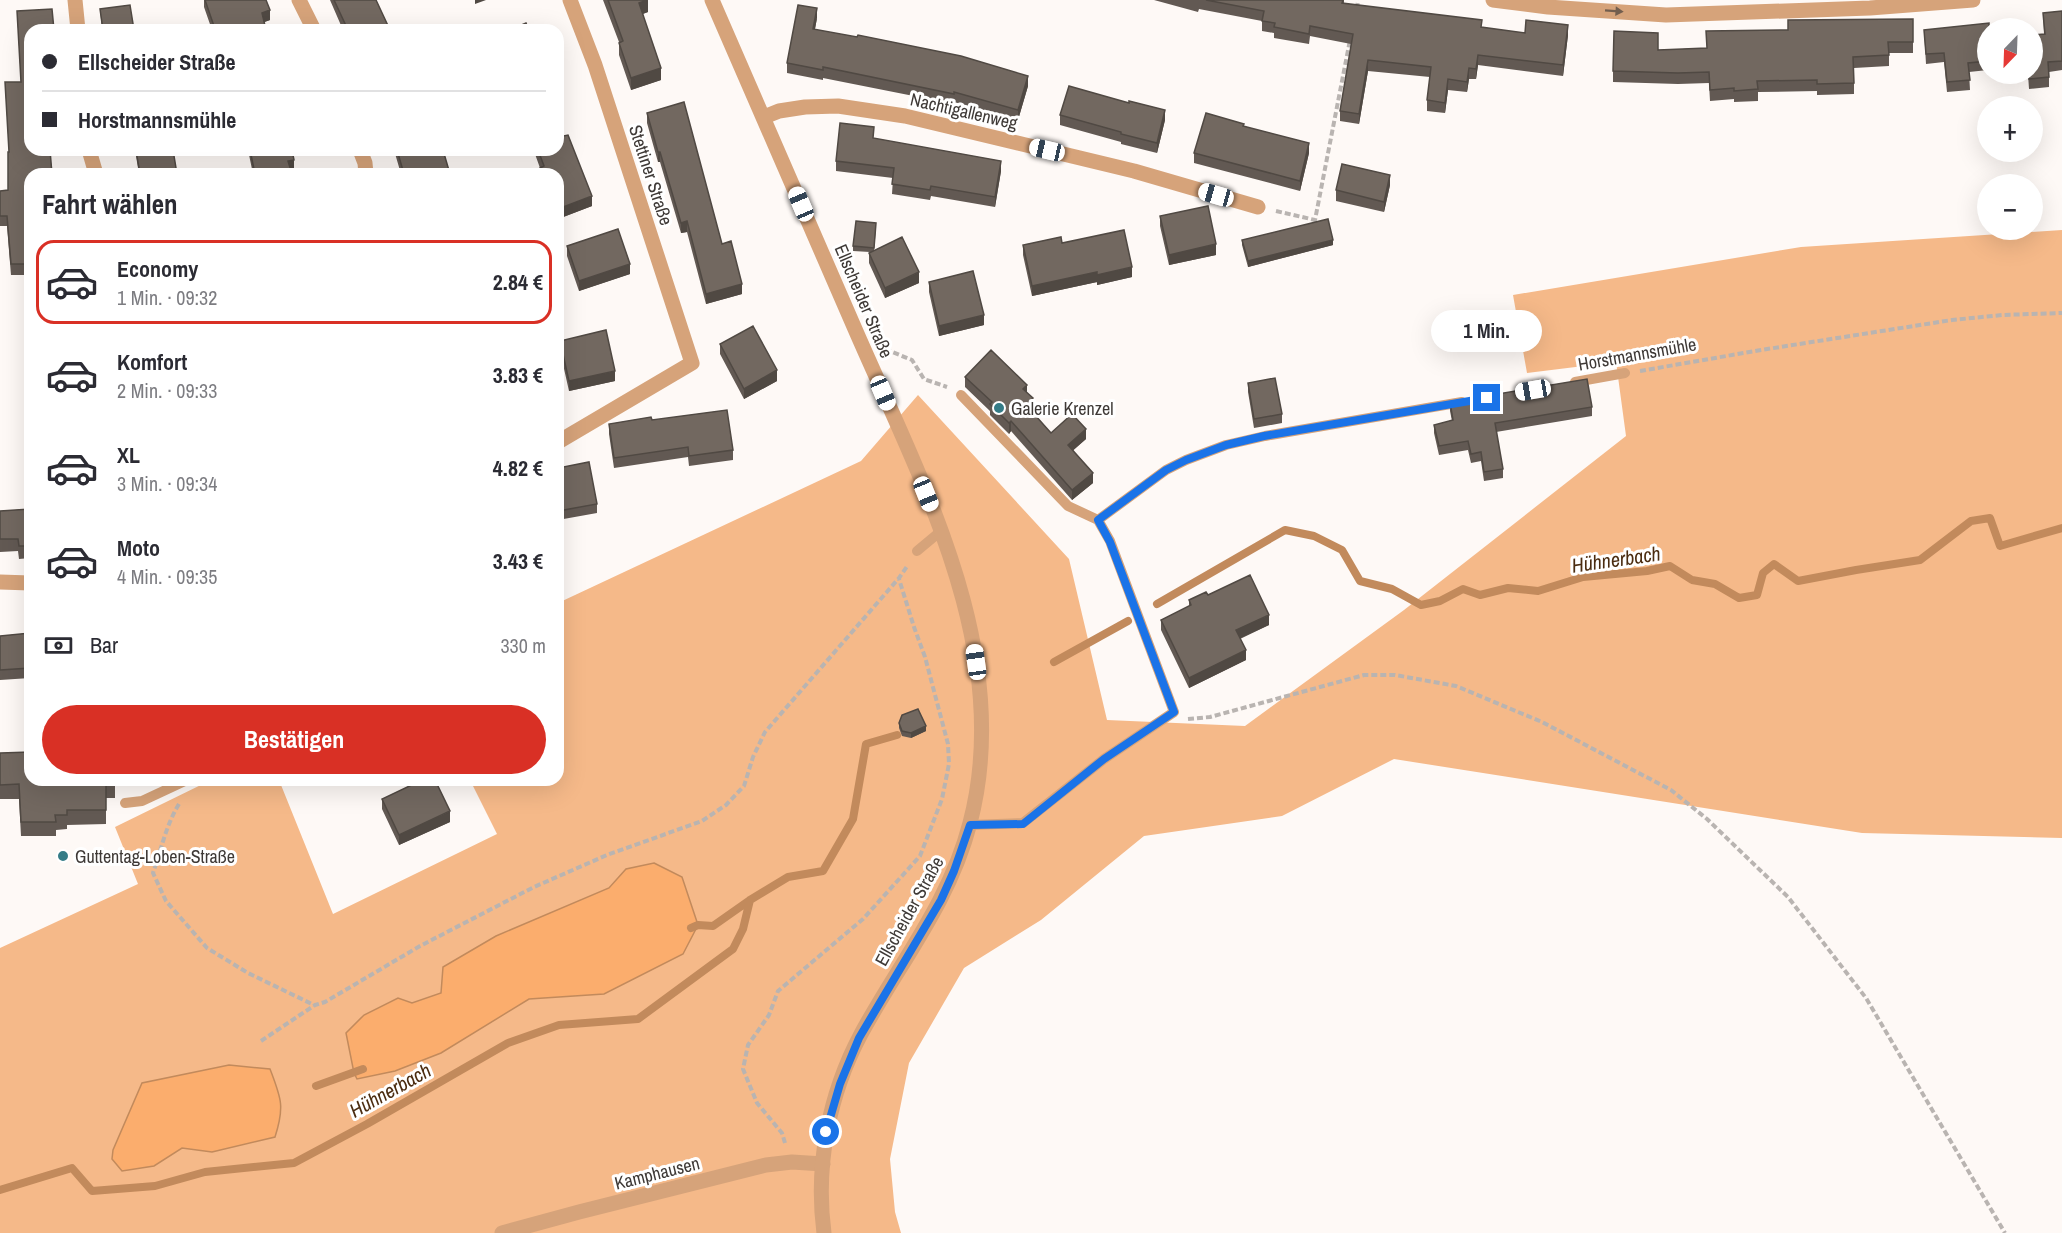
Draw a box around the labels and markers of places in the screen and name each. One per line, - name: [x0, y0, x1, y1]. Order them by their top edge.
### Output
- place label: Galerie Krenzel: [1011, 396, 1114, 421]
- marker: Galerie Krenzel: [992, 401, 1006, 415]
- place label: Guttentag-Loben-Straße: [75, 844, 235, 869]
- marker: Guttentag-Loben-Straße: [56, 849, 70, 863]

